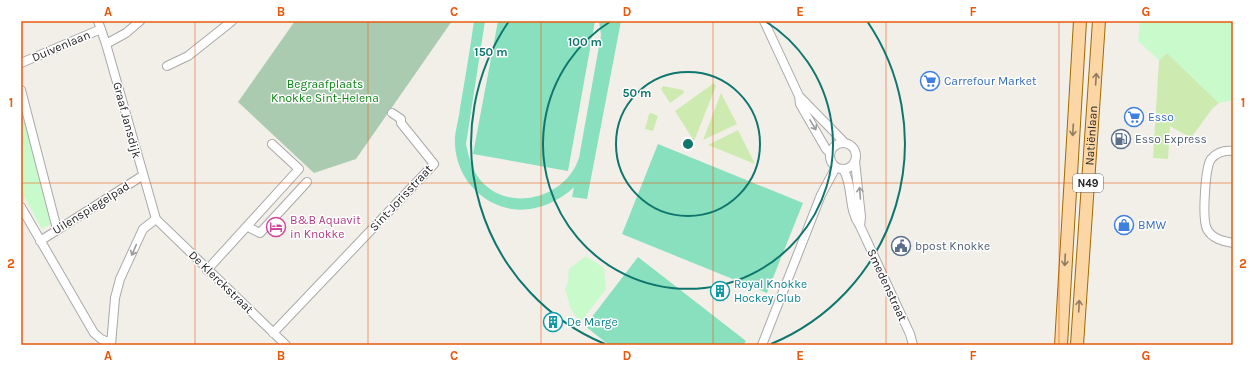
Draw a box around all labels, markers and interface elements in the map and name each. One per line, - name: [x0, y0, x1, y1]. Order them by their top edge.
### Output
- text: A: [104, 4, 112, 19]
- text: B: [277, 4, 285, 19]
- text: C: [450, 4, 458, 19]
- text: D: [623, 4, 632, 19]
- text: E: [796, 4, 804, 19]
- text: F: [969, 4, 977, 19]
- text: G: [1142, 4, 1150, 19]
- street label: Duivenlaan: [30, 27, 92, 65]
- text: 100 m: [568, 35, 602, 49]
- text: 150 m: [474, 45, 508, 59]
- supermarket icon: Carrefour Market: [919, 70, 941, 92]
- one-way arrow: [1092, 73, 1099, 86]
- place label: Carrefour Market: [944, 74, 1037, 88]
- park label: Begraafplaats Knokke Sint-Helena: [271, 77, 379, 105]
- street label: Graaf Jansdijk: [110, 80, 144, 160]
- text: 50 m: [623, 86, 652, 100]
- text: 1: [9, 95, 13, 110]
- text: 1: [1241, 95, 1245, 110]
- street label: Natiënlaan: [1082, 105, 1100, 166]
- supermarket icon: Esso: [1123, 106, 1145, 128]
- place label: Esso: [1148, 110, 1174, 124]
- one-way arrow: [809, 119, 817, 130]
- one-way arrow: [1069, 123, 1077, 136]
- fuel station icon: Esso Express: [1110, 128, 1132, 150]
- place label: Esso Express: [1135, 132, 1207, 146]
- centre of rings: [681, 137, 695, 151]
- street label: Sint-Jorisstraat: [367, 162, 436, 234]
- road number: N49: [1073, 174, 1103, 192]
- street label: Uilenspiegelpad: [50, 179, 132, 237]
- one-way arrow: [856, 187, 863, 200]
- place label: B&B Aquavit in Knokke: [290, 213, 361, 241]
- shop icon: BMW: [1113, 214, 1135, 236]
- hotel icon: B&B Aquavit in Knokke: [265, 216, 287, 238]
- place label: BMW: [1138, 218, 1167, 232]
- public building icon: bpost Knokke: [890, 235, 912, 257]
- place label: bpost Knokke: [915, 239, 990, 253]
- one-way arrow: [130, 243, 137, 255]
- street label: Smedenstraat: [864, 247, 910, 324]
- street label: De Klerckstraat: [186, 248, 256, 317]
- one-way arrow: [1062, 253, 1069, 266]
- text: 2: [7, 256, 15, 271]
- text: 2: [1239, 256, 1247, 271]
- place label: Royal Knokke Hockey Club: [734, 277, 807, 305]
- building icon: Royal Knokke Hockey Club: [709, 280, 731, 302]
- one-way arrow: [1076, 300, 1083, 313]
- building icon: De Marge: [542, 311, 564, 333]
- place label: De Marge: [567, 315, 618, 329]
- text: A: [104, 348, 112, 363]
- text: B: [277, 348, 285, 363]
- text: C: [450, 348, 458, 363]
- text: D: [623, 348, 632, 363]
- text: E: [796, 348, 804, 363]
- text: F: [969, 348, 977, 363]
- text: G: [1142, 348, 1150, 363]

